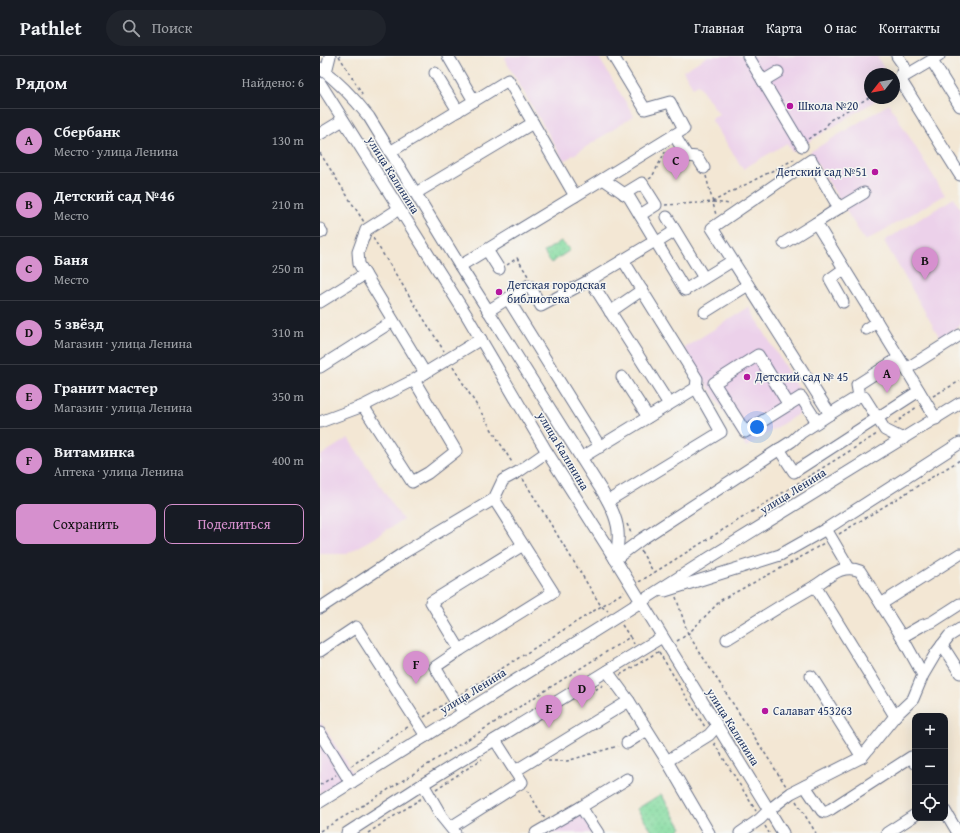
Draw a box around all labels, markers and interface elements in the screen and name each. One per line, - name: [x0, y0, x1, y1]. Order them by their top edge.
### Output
- search box: [106, 10, 386, 46]
- text: Pathlet: [20, 14, 82, 42]
- icon: search: [120, 17, 142, 39]
- text: Поиск: [152, 17, 192, 38]
- text: Главная: [694, 18, 744, 38]
- text: Карта: [766, 18, 802, 38]
- text: О нас: [824, 18, 857, 38]
- text: Контакты: [879, 18, 940, 38]
- north arrow: [864, 68, 900, 104]
- text: Рядом: [16, 70, 67, 95]
- text: Найдено: 6: [242, 73, 304, 92]
- place label: Школа №20: [798, 97, 859, 114]
- marker: Школа №20: [785, 101, 795, 111]
- text: Сбербанк: [54, 121, 120, 142]
- text: A: [25, 131, 33, 150]
- text: 130 m: [272, 131, 304, 150]
- street label: улица Калинина: [362, 132, 424, 217]
- text: Место · улица Ленина: [54, 142, 178, 161]
- pin: C: [663, 147, 689, 180]
- place label: Детский сад №51: [775, 163, 867, 180]
- marker: Детский сад №51: [870, 167, 880, 177]
- text: Детский сад №46: [54, 185, 175, 206]
- text: B: [25, 195, 33, 214]
- text: 210 m: [272, 195, 304, 214]
- text: Место: [54, 206, 89, 225]
- pin: B: [912, 247, 938, 280]
- text: Баня: [54, 249, 88, 270]
- text: C: [25, 259, 33, 278]
- text: 250 m: [272, 259, 304, 278]
- text: Место: [54, 270, 89, 289]
- place label: Детская городская библиотека: [506, 276, 606, 307]
- marker: Детская городская библиотека: [494, 287, 504, 297]
- text: 5 звёзд: [54, 313, 104, 334]
- text: D: [25, 323, 33, 342]
- text: 310 m: [272, 323, 304, 342]
- text: Магазин · улица Ленина: [54, 334, 192, 353]
- pin: A: [874, 360, 900, 393]
- place label: Детский сад № 45: [754, 368, 849, 385]
- marker: Детский сад № 45: [742, 372, 752, 382]
- text: Гранит мастер: [54, 377, 158, 398]
- text: E: [26, 387, 32, 406]
- text: 350 m: [272, 387, 304, 406]
- text: Магазин · улица Ленина: [54, 398, 192, 417]
- street label: улица Калинина: [533, 408, 594, 493]
- your location: [747, 417, 767, 437]
- text: Витаминка: [54, 441, 135, 462]
- text: F: [26, 451, 32, 470]
- text: 400 m: [272, 451, 304, 470]
- text: Аптека · улица Ленина: [54, 462, 184, 481]
- street label: улица Ленина: [756, 463, 829, 518]
- button: Сохранить: [16, 504, 156, 544]
- button: Поделиться: [164, 504, 304, 544]
- pin: F: [403, 651, 429, 684]
- street label: улица Ленина: [436, 663, 509, 718]
- pin: D: [569, 675, 595, 708]
- street label: улица Калинина: [702, 684, 764, 769]
- pin: E: [536, 695, 562, 728]
- place label: Салават 453263: [773, 702, 852, 719]
- marker: Салават 453263: [760, 706, 770, 716]
- map controls: [912, 713, 948, 821]
- button: +: [912, 713, 948, 749]
- button: −: [912, 749, 948, 785]
- button: locate: [912, 785, 948, 821]

